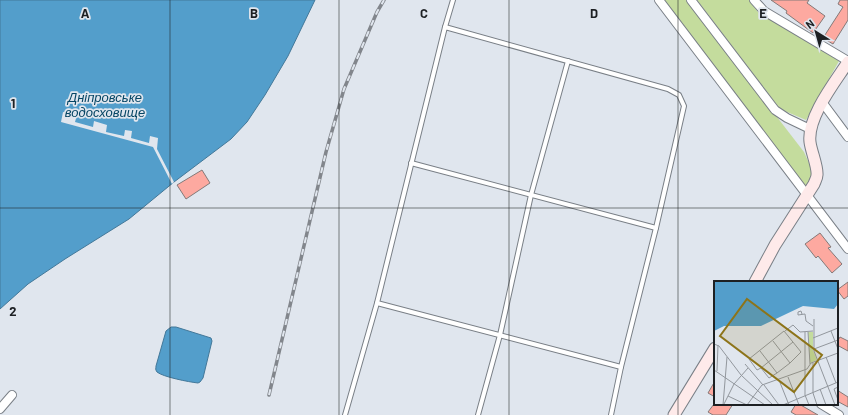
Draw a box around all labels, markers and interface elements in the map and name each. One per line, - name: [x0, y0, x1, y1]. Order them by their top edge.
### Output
- text: A: [81, 5, 90, 21]
- text: B: [250, 5, 258, 21]
- text: C: [420, 5, 428, 21]
- text: D: [590, 5, 598, 21]
- text: E: [759, 5, 767, 21]
- north arrow: [796, 12, 836, 52]
- text: N: [803, 16, 817, 31]
- water label: Дніпровське водосховище: [65, 89, 145, 120]
- text: 1: [11, 95, 15, 111]
- inset map: [714, 281, 838, 405]
- text: 2: [9, 303, 17, 319]

